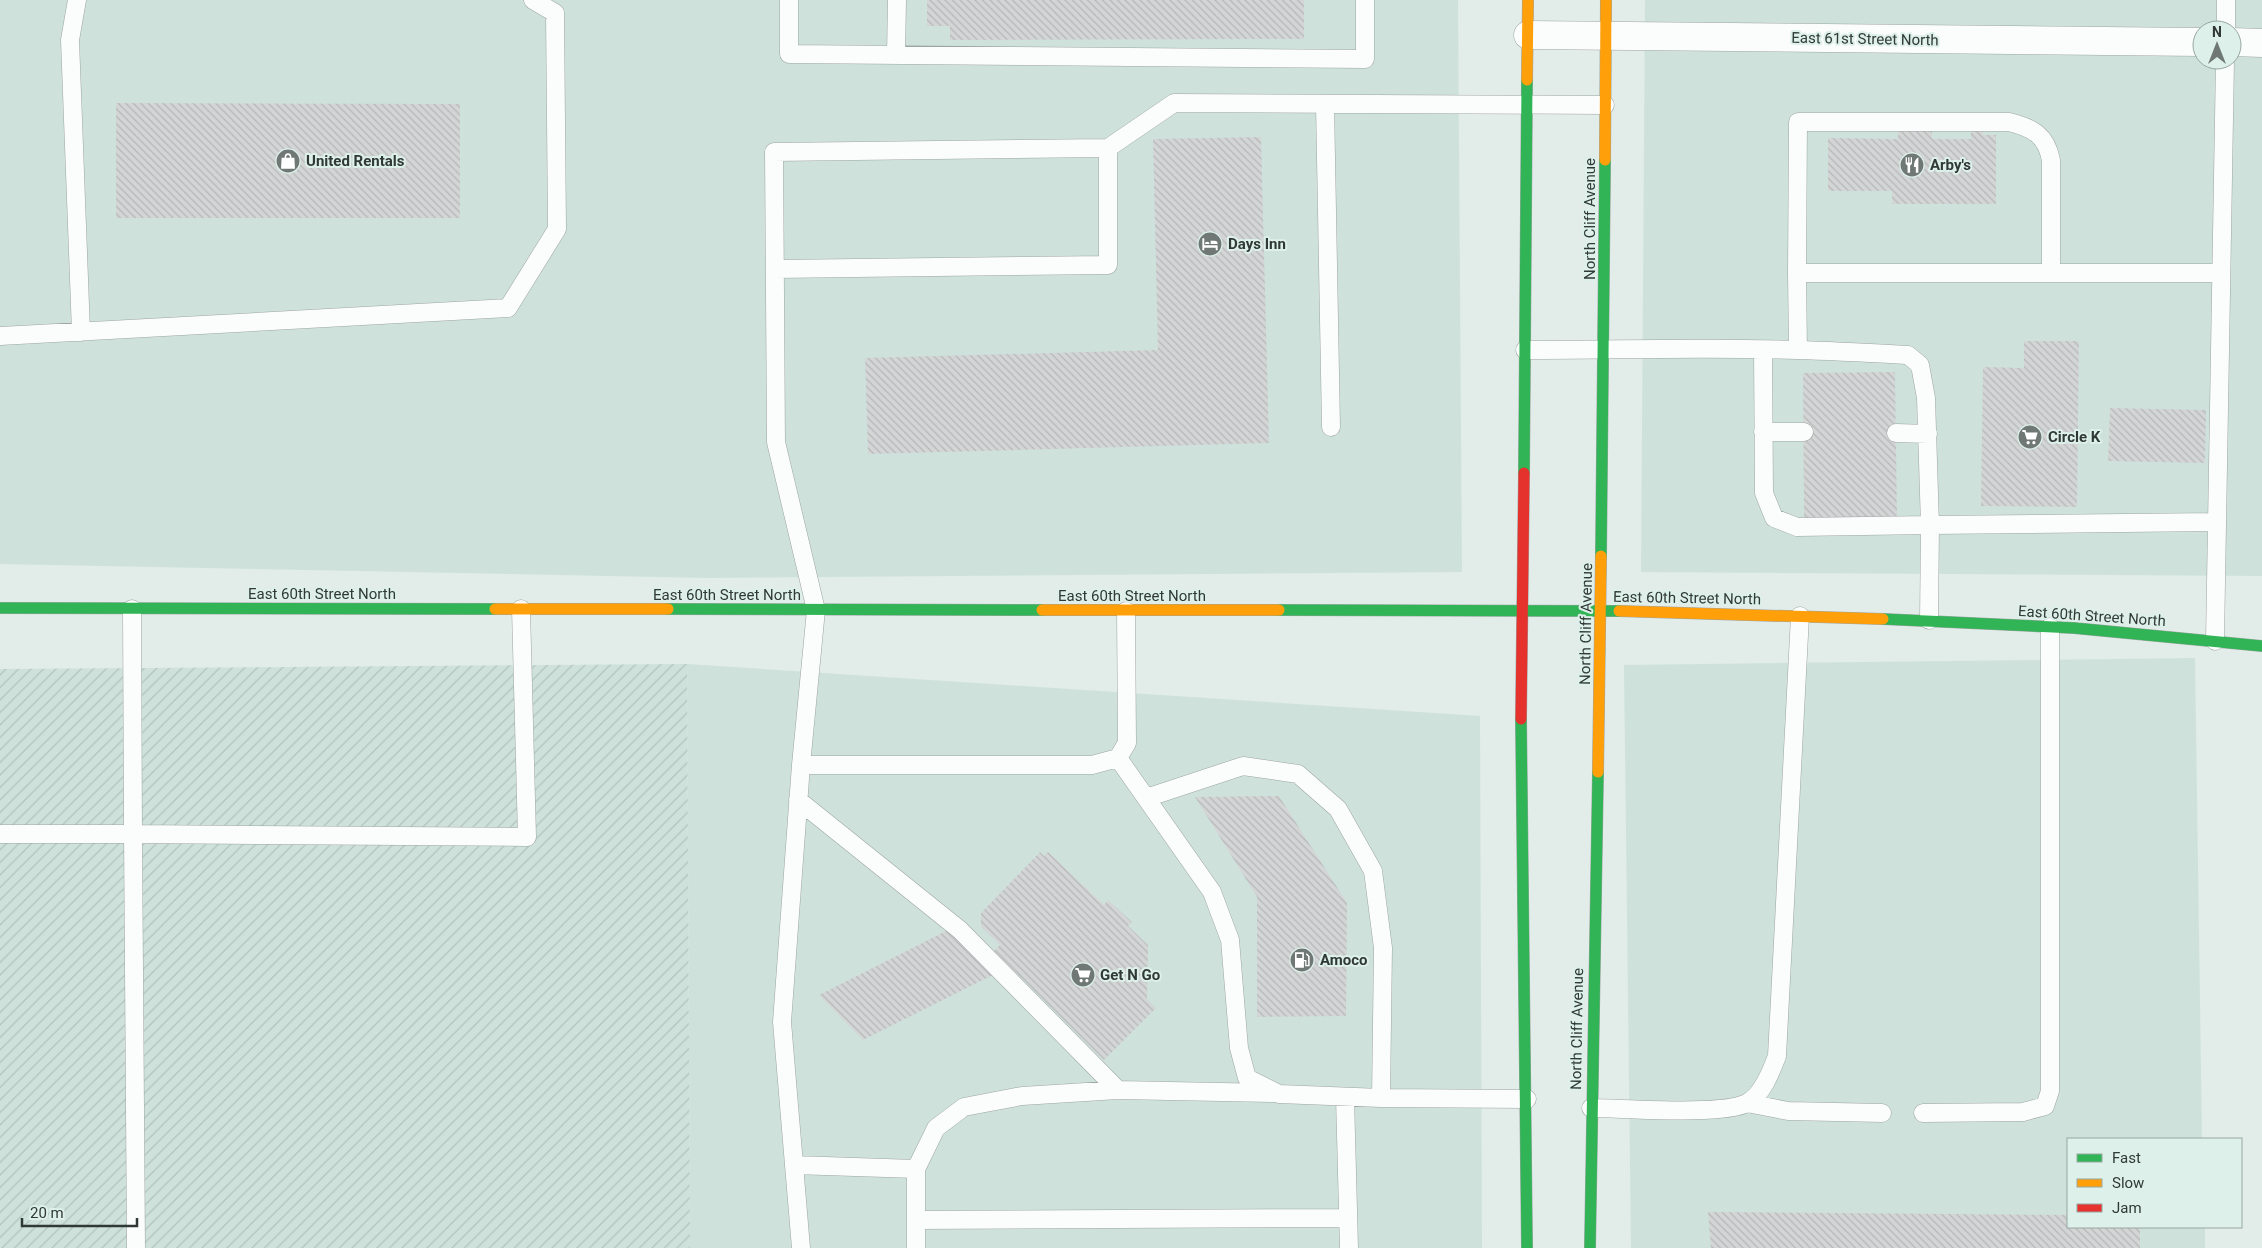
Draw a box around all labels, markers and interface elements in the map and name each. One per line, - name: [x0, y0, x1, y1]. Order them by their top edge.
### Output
- north arrow: [2192, 20, 2242, 70]
- text: N: [2212, 24, 2222, 40]
- street label: East 61st Street North: [1791, 29, 1939, 49]
- shop icon: United Rentals: [275, 148, 301, 174]
- place label: United Rentals: [306, 152, 405, 170]
- restaurant icon: Arby's: [1899, 152, 1925, 178]
- place label: Arby's: [1930, 156, 1971, 174]
- street label: North Cliff Avenue: [1581, 158, 1599, 280]
- hotel icon: Days Inn: [1197, 231, 1223, 257]
- place label: Days Inn: [1228, 235, 1286, 253]
- supermarket icon: Circle K: [2017, 424, 2043, 450]
- place label: Circle K: [2048, 428, 2101, 446]
- street label: North Cliff Avenue: [1576, 563, 1596, 685]
- street label: East 60th Street North: [248, 585, 396, 603]
- street label: East 60th Street North: [653, 586, 801, 604]
- street label: East 60th Street North: [1058, 587, 1206, 605]
- street label: East 60th Street North: [1613, 588, 1761, 608]
- street label: East 60th Street North: [2018, 602, 2166, 630]
- fuel station icon: Amoco: [1289, 947, 1315, 973]
- place label: Amoco: [1320, 951, 1368, 969]
- supermarket icon: Get N Go: [1070, 962, 1096, 988]
- place label: Get N Go: [1100, 966, 1160, 984]
- street label: North Cliff Avenue: [1567, 968, 1587, 1090]
- legend: [2067, 1138, 2242, 1228]
- text: Fast: [2112, 1149, 2141, 1167]
- text: Slow: [2112, 1174, 2144, 1192]
- scale bar: [22, 1196, 138, 1228]
- text: Jam: [2112, 1199, 2142, 1217]
- text: 20 m: [30, 1204, 64, 1222]

